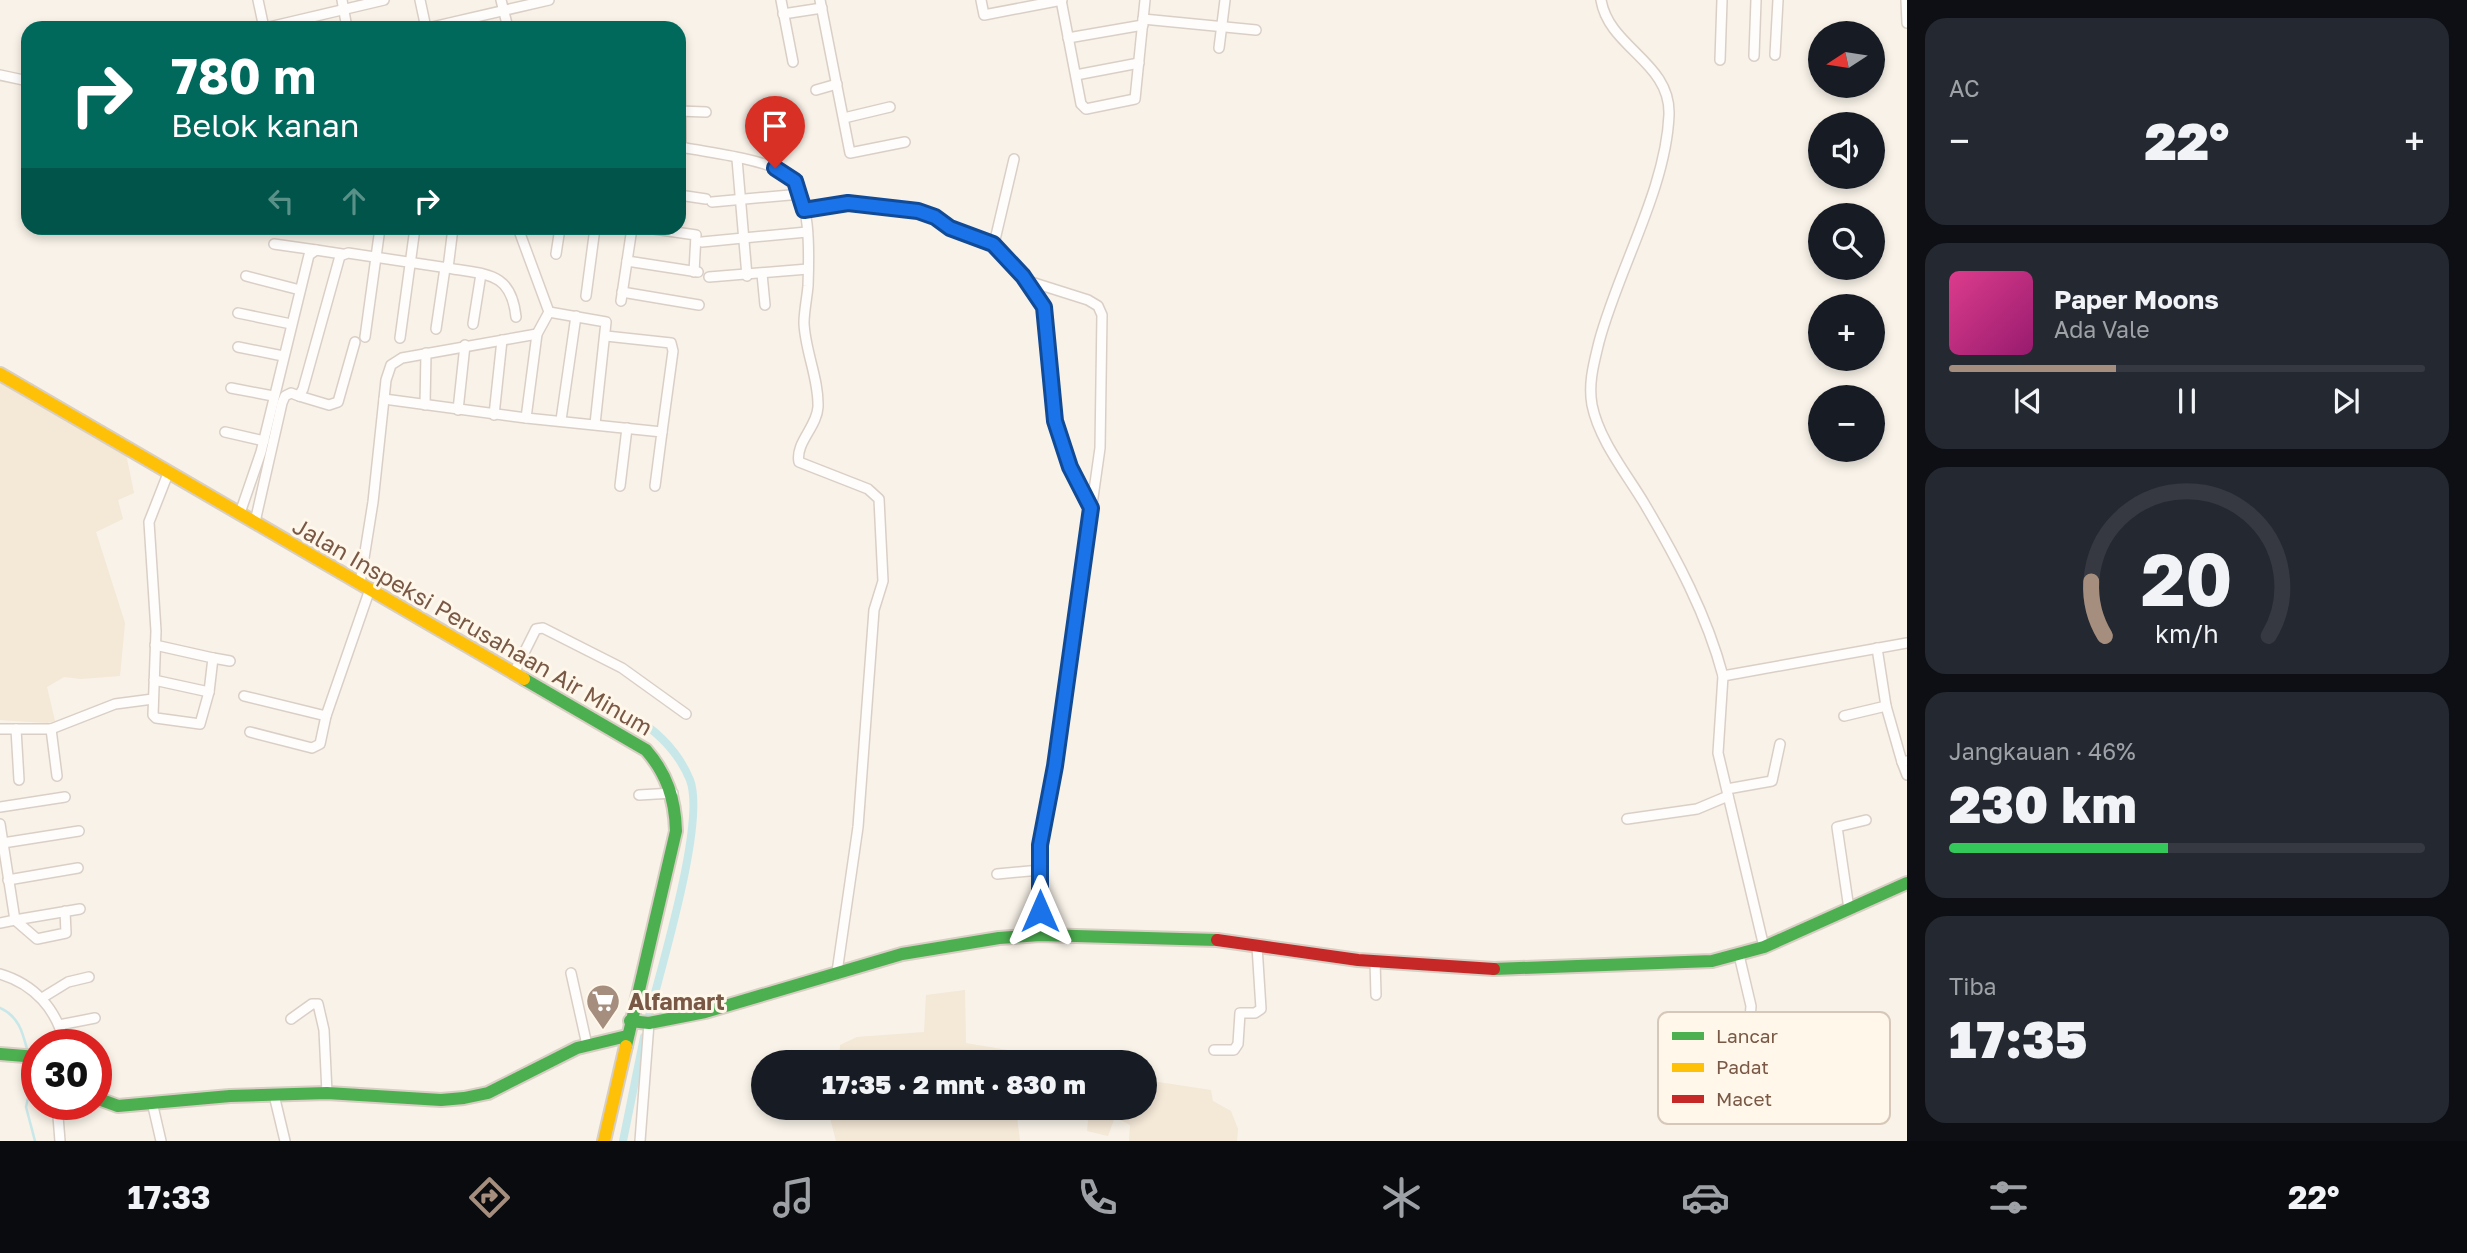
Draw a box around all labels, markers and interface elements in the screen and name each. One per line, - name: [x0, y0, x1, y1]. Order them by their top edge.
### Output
- north arrow: [1808, 21, 1885, 98]
- map controls: [1808, 21, 1885, 462]
- text: 780 m: [171, 46, 316, 105]
- icon: right: [56, 49, 147, 140]
- text: AC: [1949, 74, 1980, 102]
- pin: [745, 96, 805, 168]
- text: Belok kanan: [171, 106, 359, 144]
- icon: arrive: [756, 107, 794, 145]
- text: 22°: [2145, 109, 2229, 171]
- button: sound: [1808, 112, 1885, 189]
- text: −: [1949, 118, 1970, 163]
- text: +: [2404, 118, 2425, 163]
- icon: left: [262, 182, 300, 220]
- icon: ahead: [335, 182, 373, 220]
- icon: right: [408, 182, 446, 220]
- button: search: [1808, 203, 1885, 280]
- text: Paper Moons: [2054, 284, 2219, 315]
- button: +: [1808, 294, 1885, 371]
- text: Ada Vale: [2054, 315, 2150, 343]
- icon: previous: [2009, 382, 2047, 420]
- icon: pause: [2168, 382, 2206, 420]
- icon: next: [2327, 382, 2365, 420]
- button: −: [1808, 385, 1885, 462]
- street label: Jalan Inspeksi Perusahaan Air Minum: [288, 511, 658, 741]
- text: 20: [2141, 536, 2233, 623]
- text: km/h: [2155, 618, 2219, 649]
- text: Jangkauan · 46%: [1949, 737, 2136, 765]
- text: 230 km: [1949, 772, 2137, 834]
- position arrow: [1003, 874, 1077, 948]
- text: Tiba: [1949, 972, 1997, 1000]
- supermarket icon: Alfamart: [584, 982, 622, 1031]
- place label: Alfamart: [628, 987, 725, 1015]
- text: 17:35: [1949, 1007, 2088, 1069]
- legend: [1658, 1012, 1890, 1124]
- text: Lancar: [1716, 1024, 1779, 1047]
- speed limit sign: 30: [21, 1029, 112, 1120]
- text: Padat: [1716, 1055, 1769, 1078]
- text: 17:35 · 2 mnt · 830 m: [822, 1069, 1086, 1100]
- text: Macet: [1716, 1087, 1772, 1110]
- icon: directions: [465, 1173, 514, 1222]
- icon: music: [769, 1173, 818, 1222]
- icon: phone: [1073, 1173, 1122, 1222]
- icon: climate: [1377, 1173, 1426, 1222]
- icon: car: [1681, 1173, 1730, 1222]
- icon: filters: [1984, 1173, 2033, 1222]
- text: 17:33: [127, 1178, 211, 1216]
- text: 22°: [2288, 1178, 2340, 1216]

